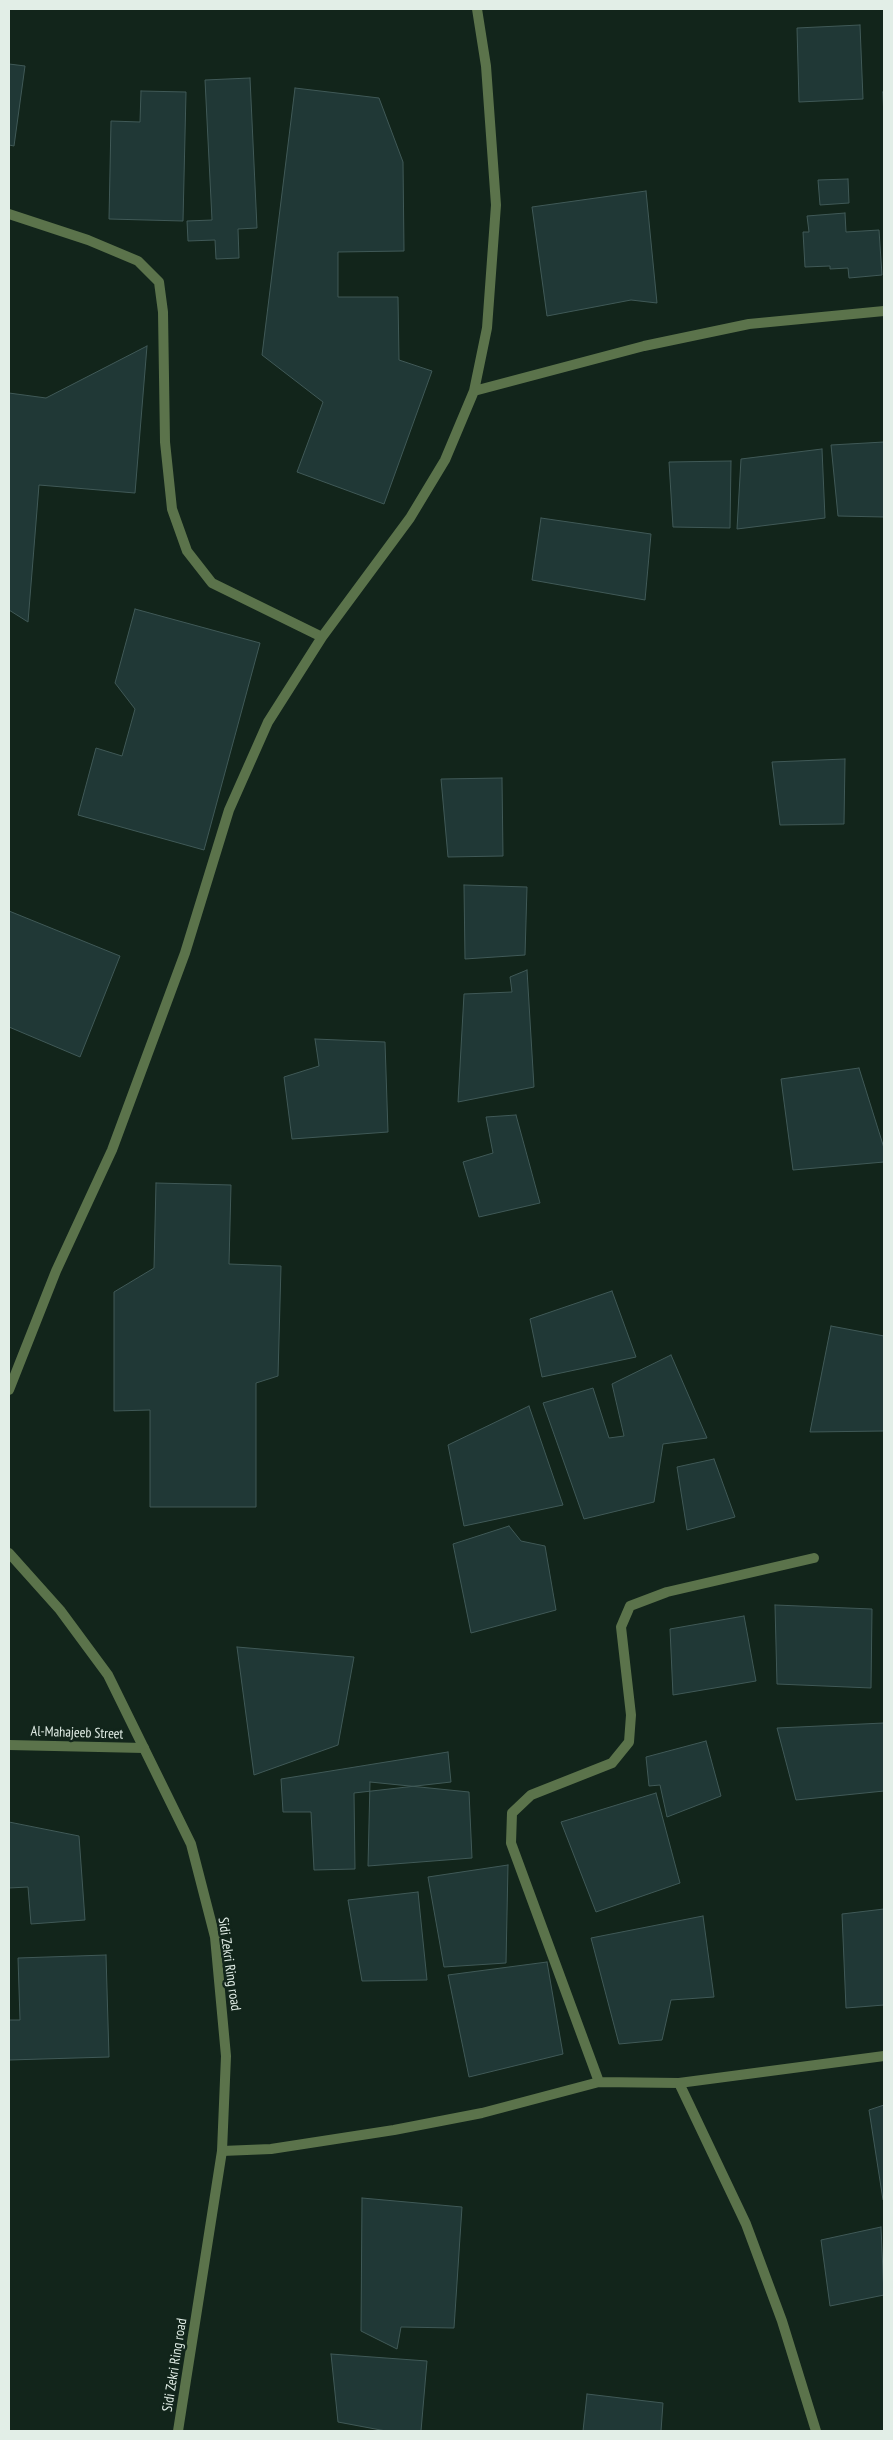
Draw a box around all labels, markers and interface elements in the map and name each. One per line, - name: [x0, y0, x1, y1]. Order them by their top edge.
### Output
- street label: Al-Mahajeeb Street: [30, 1723, 124, 1743]
- street label: Sidi Zekri Ring road: [214, 1916, 244, 2012]
- street label: Sidi Zekri Ring road: [159, 2317, 191, 2413]

